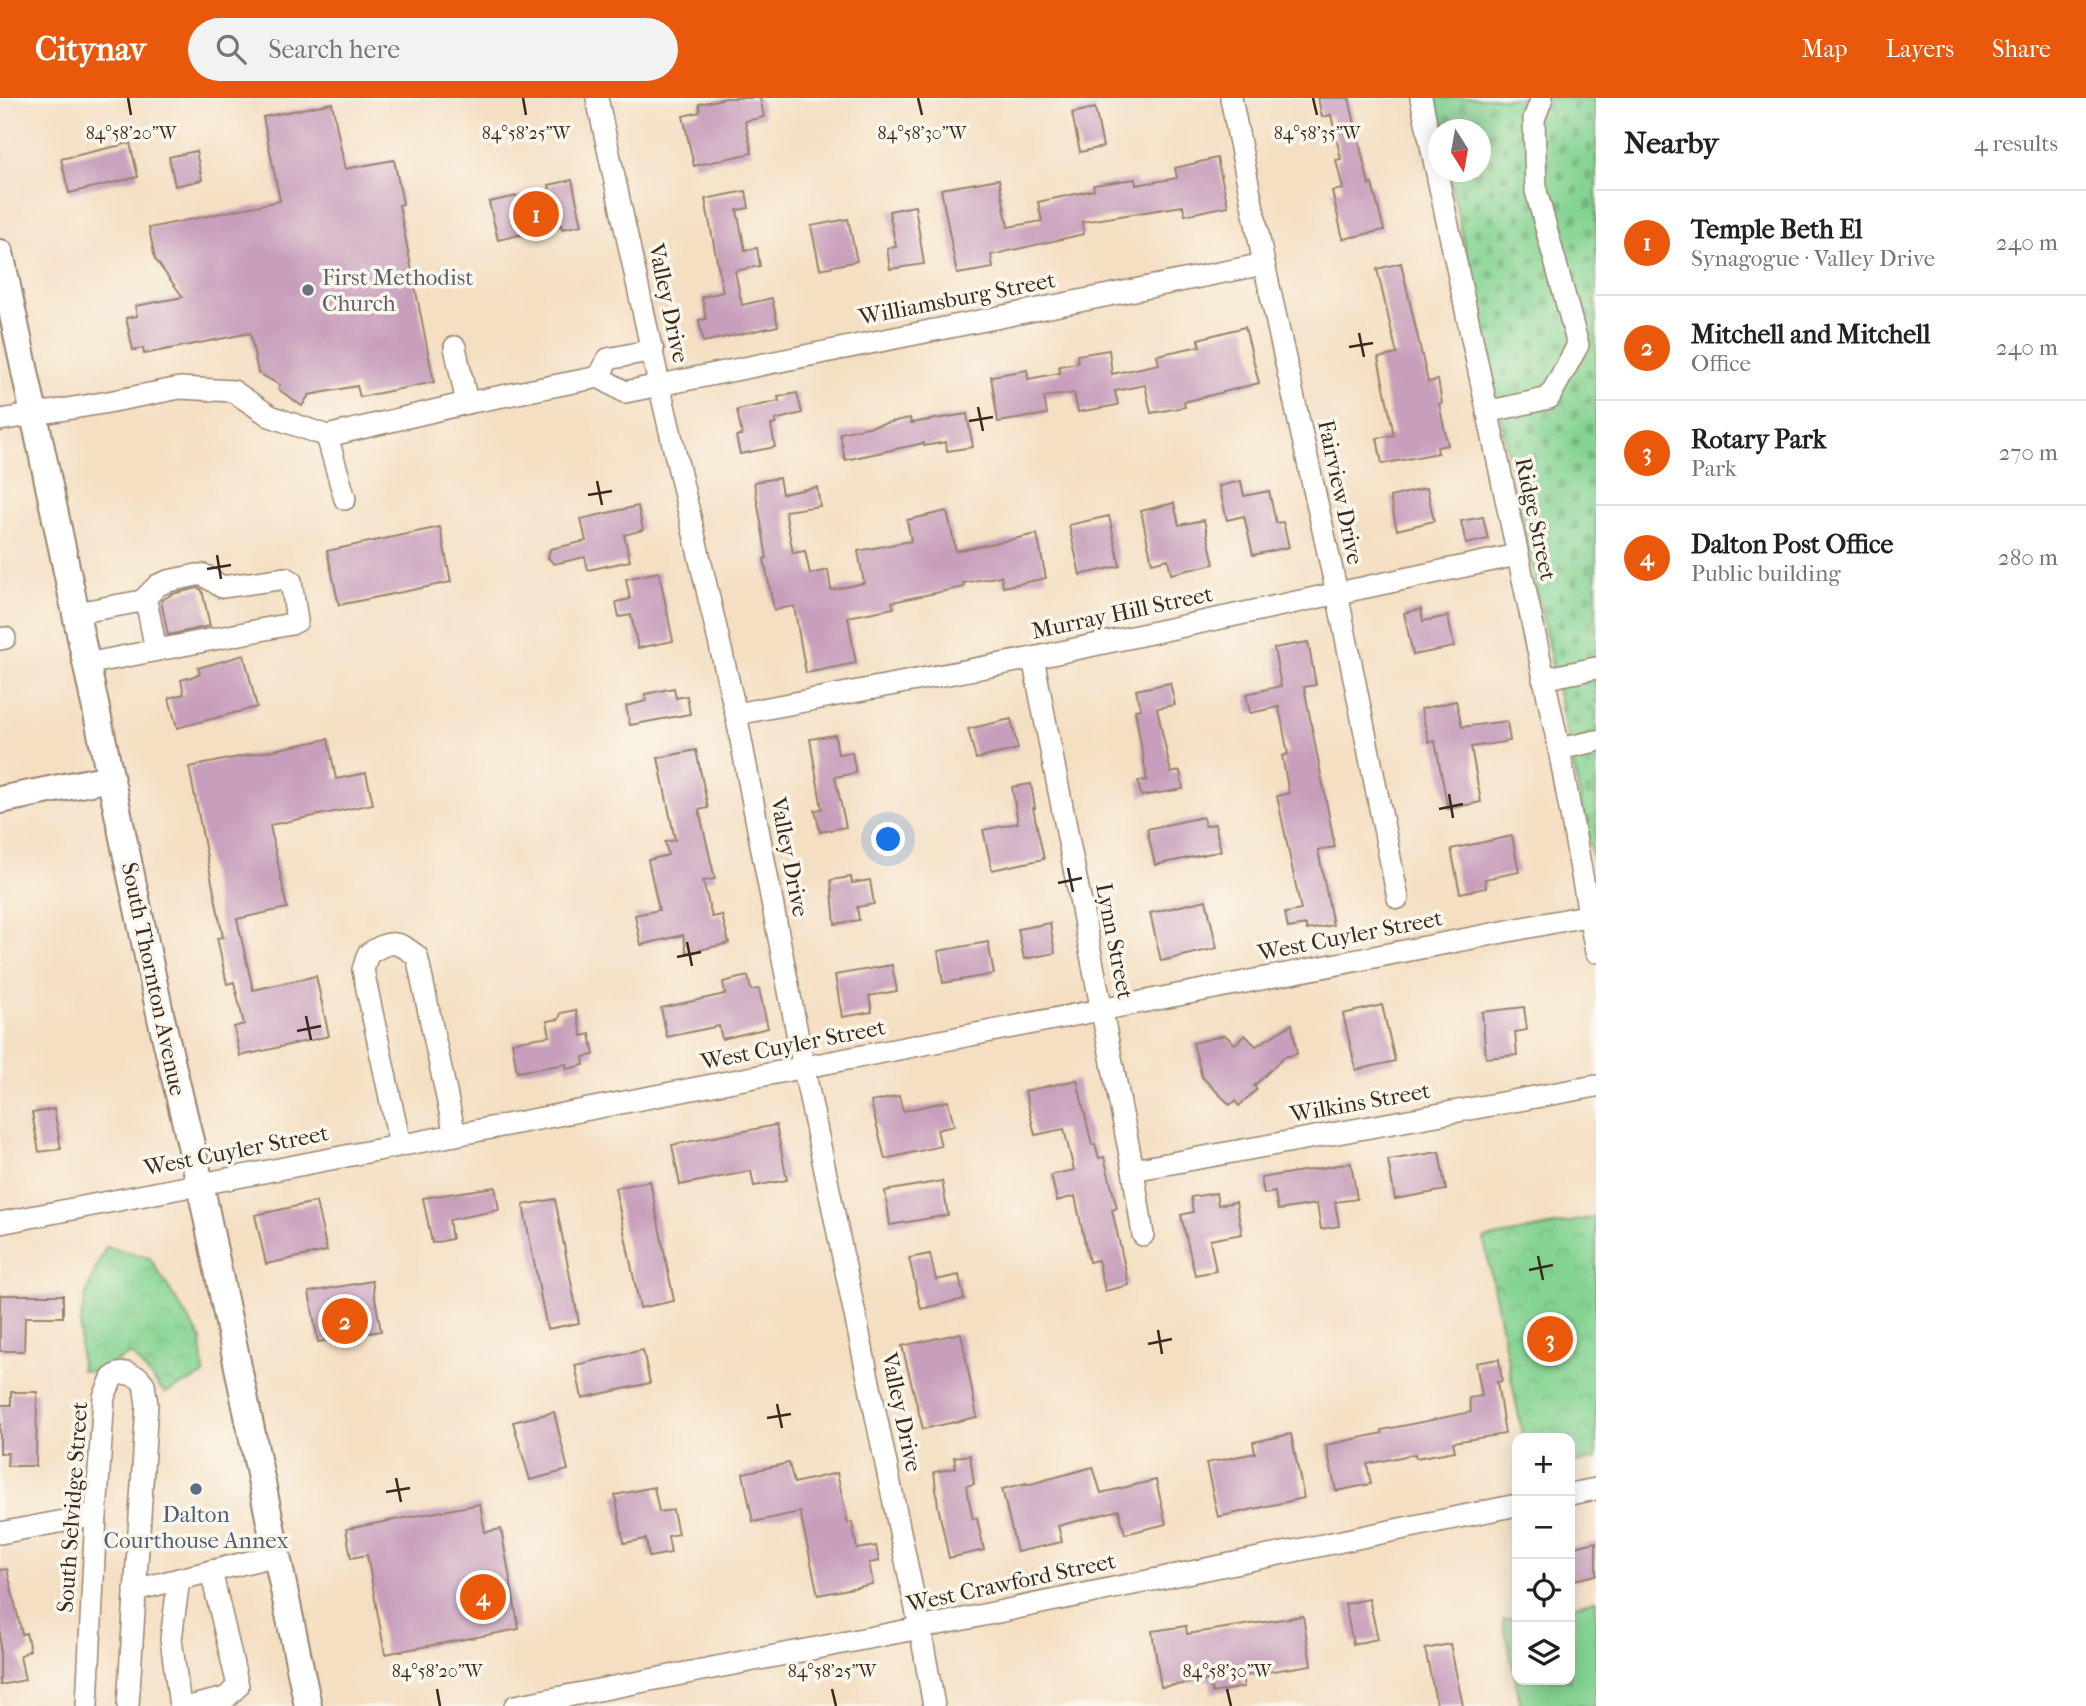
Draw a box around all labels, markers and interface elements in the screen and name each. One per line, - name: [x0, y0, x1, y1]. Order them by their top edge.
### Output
- search box: [188, 18, 678, 81]
- text: Citynav: [35, 30, 146, 69]
- icon: search: [212, 30, 250, 68]
- text: Search here: [268, 34, 400, 65]
- text: Map: [1802, 35, 1848, 63]
- text: Layers: [1886, 35, 1954, 63]
- text: Share: [1992, 35, 2051, 63]
- north arrow: [1428, 119, 1491, 182]
- text: 84°58'20"W: [86, 123, 178, 144]
- text: 84°58'25"W: [482, 123, 572, 144]
- text: 84°58'30"W: [878, 123, 968, 144]
- text: 84°58'35"W: [1274, 123, 1362, 144]
- text: Nearby: [1624, 126, 1719, 161]
- text: 4 results: [1974, 130, 2058, 157]
- pin: 1: [513, 188, 559, 240]
- text: Temple Beth El: [1691, 214, 1862, 245]
- text: 1: [1643, 229, 1651, 256]
- text: 240 m: [1996, 229, 2058, 256]
- street label: Valley Drive: [643, 240, 694, 365]
- text: Synagogue · Valley Drive: [1691, 245, 1935, 272]
- place label: First Methodist Church: [322, 264, 473, 317]
- street label: Williamsburg Street: [856, 266, 1058, 331]
- marker: First Methodist Church: [300, 282, 316, 298]
- text: Mitchell and Mitchell: [1691, 319, 1930, 350]
- text: 2: [1641, 334, 1653, 361]
- text: 240 m: [1996, 334, 2058, 361]
- text: Office: [1691, 350, 1751, 377]
- street label: Fairview Drive: [1312, 417, 1369, 567]
- text: Rotary Park: [1691, 424, 1826, 455]
- text: 3: [1642, 439, 1652, 466]
- text: 270 m: [1998, 439, 2058, 466]
- street label: Ridge Street: [1509, 455, 1562, 583]
- text: Park: [1691, 455, 1737, 482]
- text: Dalton Post Office: [1691, 529, 1893, 560]
- text: 4: [1640, 544, 1654, 571]
- text: 280 m: [1998, 544, 2058, 571]
- text: Public building: [1691, 560, 1841, 587]
- street label: Murray Hill Street: [1029, 580, 1215, 645]
- street label: Valley Drive: [765, 794, 814, 919]
- your location: [871, 822, 905, 856]
- street label: South Thornton Avenue: [116, 860, 191, 1098]
- street label: Lynn Street: [1090, 881, 1139, 1002]
- street label: West Cuyler Street: [1255, 904, 1445, 967]
- street label: West Cuyler Street: [698, 1013, 888, 1076]
- street label: Wilkins Street: [1287, 1077, 1432, 1128]
- street label: West Cuyler Street: [141, 1119, 331, 1182]
- pin: 2: [322, 1295, 368, 1347]
- pin: 3: [1527, 1313, 1573, 1365]
- street label: Valley Drive: [876, 1349, 927, 1474]
- street label: South Selvidge Street: [52, 1401, 93, 1614]
- map controls: [1512, 1433, 1575, 1685]
- button: +: [1512, 1433, 1575, 1496]
- marker: Dalton Courthouse Annex: [188, 1481, 204, 1497]
- button: −: [1512, 1496, 1575, 1559]
- place label: Dalton Courthouse Annex: [104, 1501, 288, 1554]
- street label: West Crawford Street: [903, 1547, 1118, 1618]
- button: locate: [1512, 1559, 1575, 1622]
- pin: 4: [460, 1571, 506, 1623]
- button: layers: [1512, 1622, 1575, 1685]
- text: 84°58'20"W: [392, 1661, 484, 1682]
- text: 84°58'25"W: [788, 1661, 878, 1682]
- text: 84°58'30"W: [1183, 1661, 1273, 1682]

